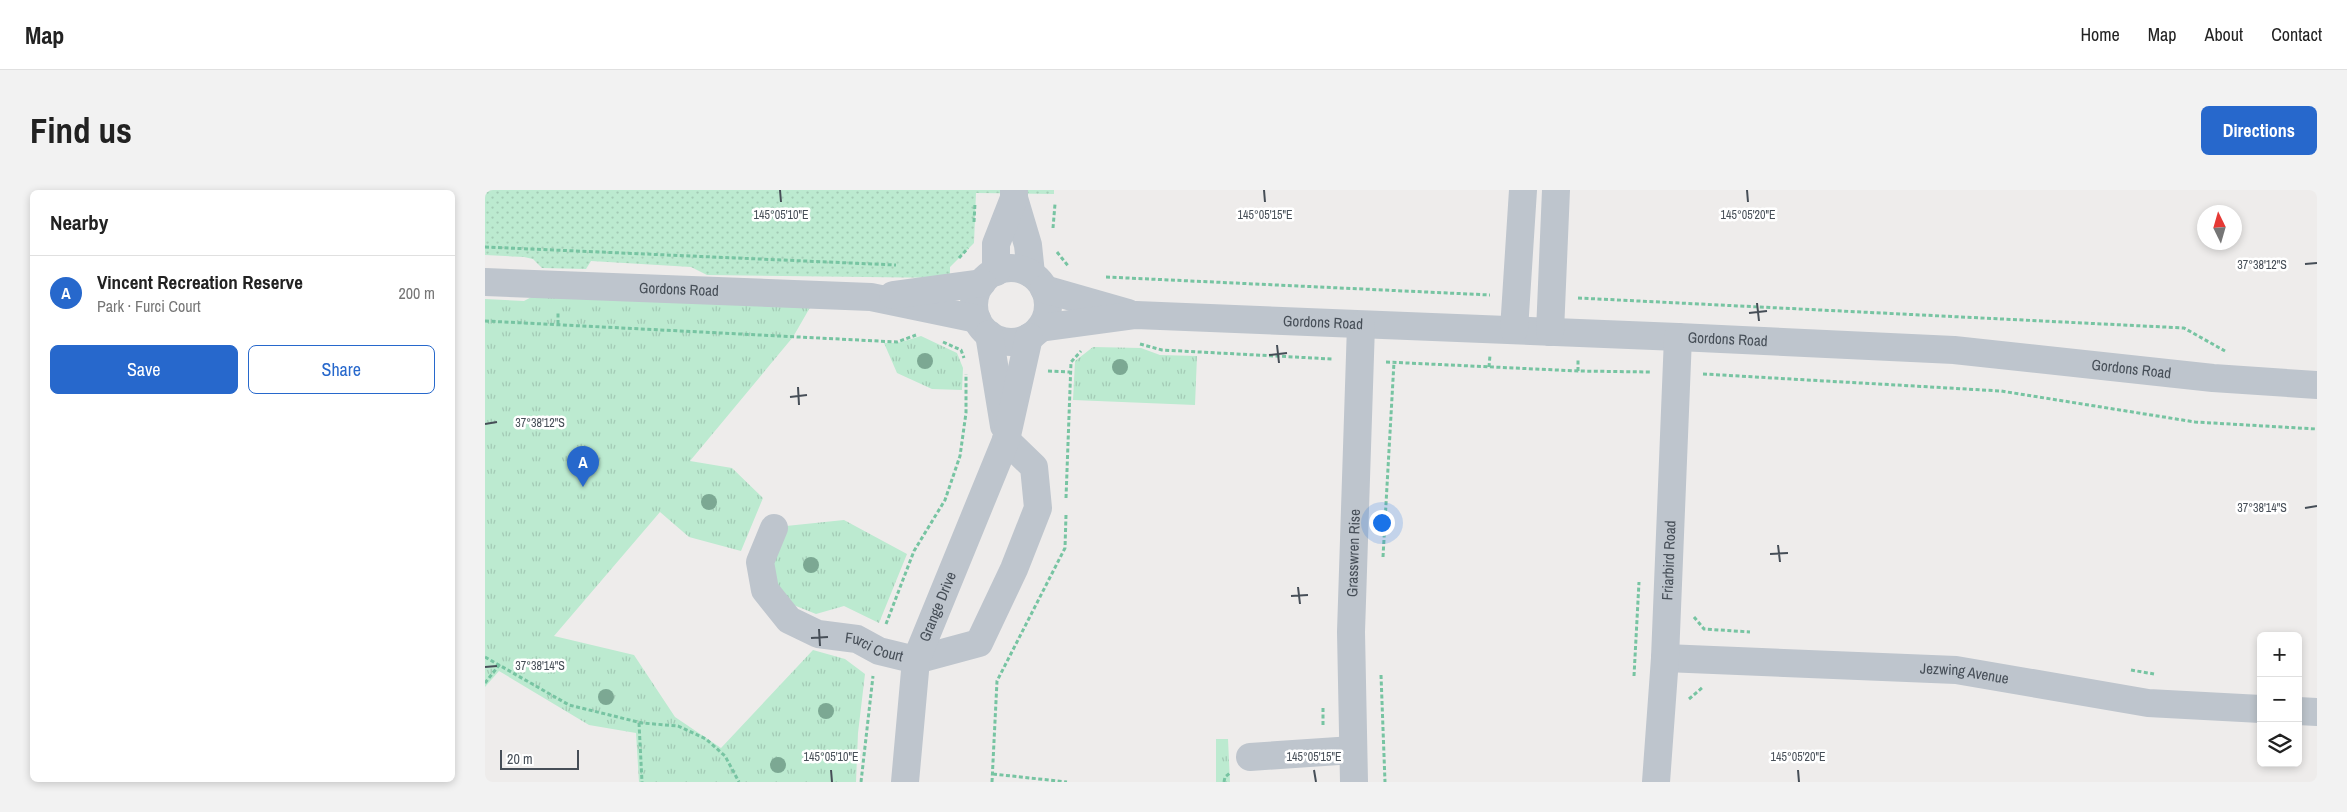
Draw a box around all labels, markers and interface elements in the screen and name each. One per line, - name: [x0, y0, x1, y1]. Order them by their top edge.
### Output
- text: Map: [25, 19, 64, 51]
- text: Home: [2080, 22, 2120, 47]
- text: Map: [2148, 22, 2177, 47]
- text: About: [2205, 22, 2243, 47]
- text: Contact: [2271, 22, 2322, 47]
- button: Directions: [2201, 106, 2317, 155]
- text: Find us: [30, 107, 132, 154]
- north arrow: [2197, 205, 2242, 250]
- text: 145°05'10"E: [753, 207, 809, 223]
- text: 145°05'15"E: [1237, 207, 1293, 223]
- text: 145°05'20"E: [1720, 207, 1776, 223]
- text: Nearby: [50, 208, 108, 237]
- text: 37°38'12"S: [2237, 257, 2287, 273]
- text: Vincent Recreation Reserve: [97, 269, 303, 295]
- street label: Gordons Road: [638, 277, 719, 301]
- text: A: [61, 282, 71, 304]
- text: 200 m: [399, 282, 435, 304]
- text: Park · Furci Court: [97, 295, 201, 317]
- street label: Gordons Road: [1283, 310, 1363, 334]
- street label: Gordons Road: [1687, 326, 1768, 351]
- button: Save: [50, 345, 238, 394]
- button: Share: [248, 345, 435, 394]
- street label: Gordons Road: [2090, 354, 2172, 383]
- text: 37°38'12"S: [515, 415, 565, 431]
- pin: A: [567, 446, 599, 487]
- text: 37°38'14"S: [2237, 500, 2287, 516]
- street label: Grasswren Rise: [1341, 508, 1365, 598]
- your location: [1369, 510, 1395, 536]
- street label: Friarbird Road: [1656, 520, 1681, 601]
- street label: Grange Drive: [914, 568, 961, 645]
- street label: Furci Court: [844, 627, 906, 667]
- map controls: [2257, 632, 2302, 767]
- button: +: [2257, 632, 2302, 677]
- text: 37°38'14"S: [515, 658, 565, 674]
- street label: Jezwing Avenue: [1920, 658, 2011, 689]
- button: −: [2257, 677, 2302, 722]
- button: layers: [2257, 722, 2302, 767]
- scale bar: [500, 747, 579, 770]
- text: 145°05'10"E: [803, 749, 859, 765]
- text: 145°05'15"E: [1286, 749, 1342, 765]
- text: 145°05'20"E: [1770, 749, 1826, 765]
- text: 20 m: [507, 750, 533, 768]

